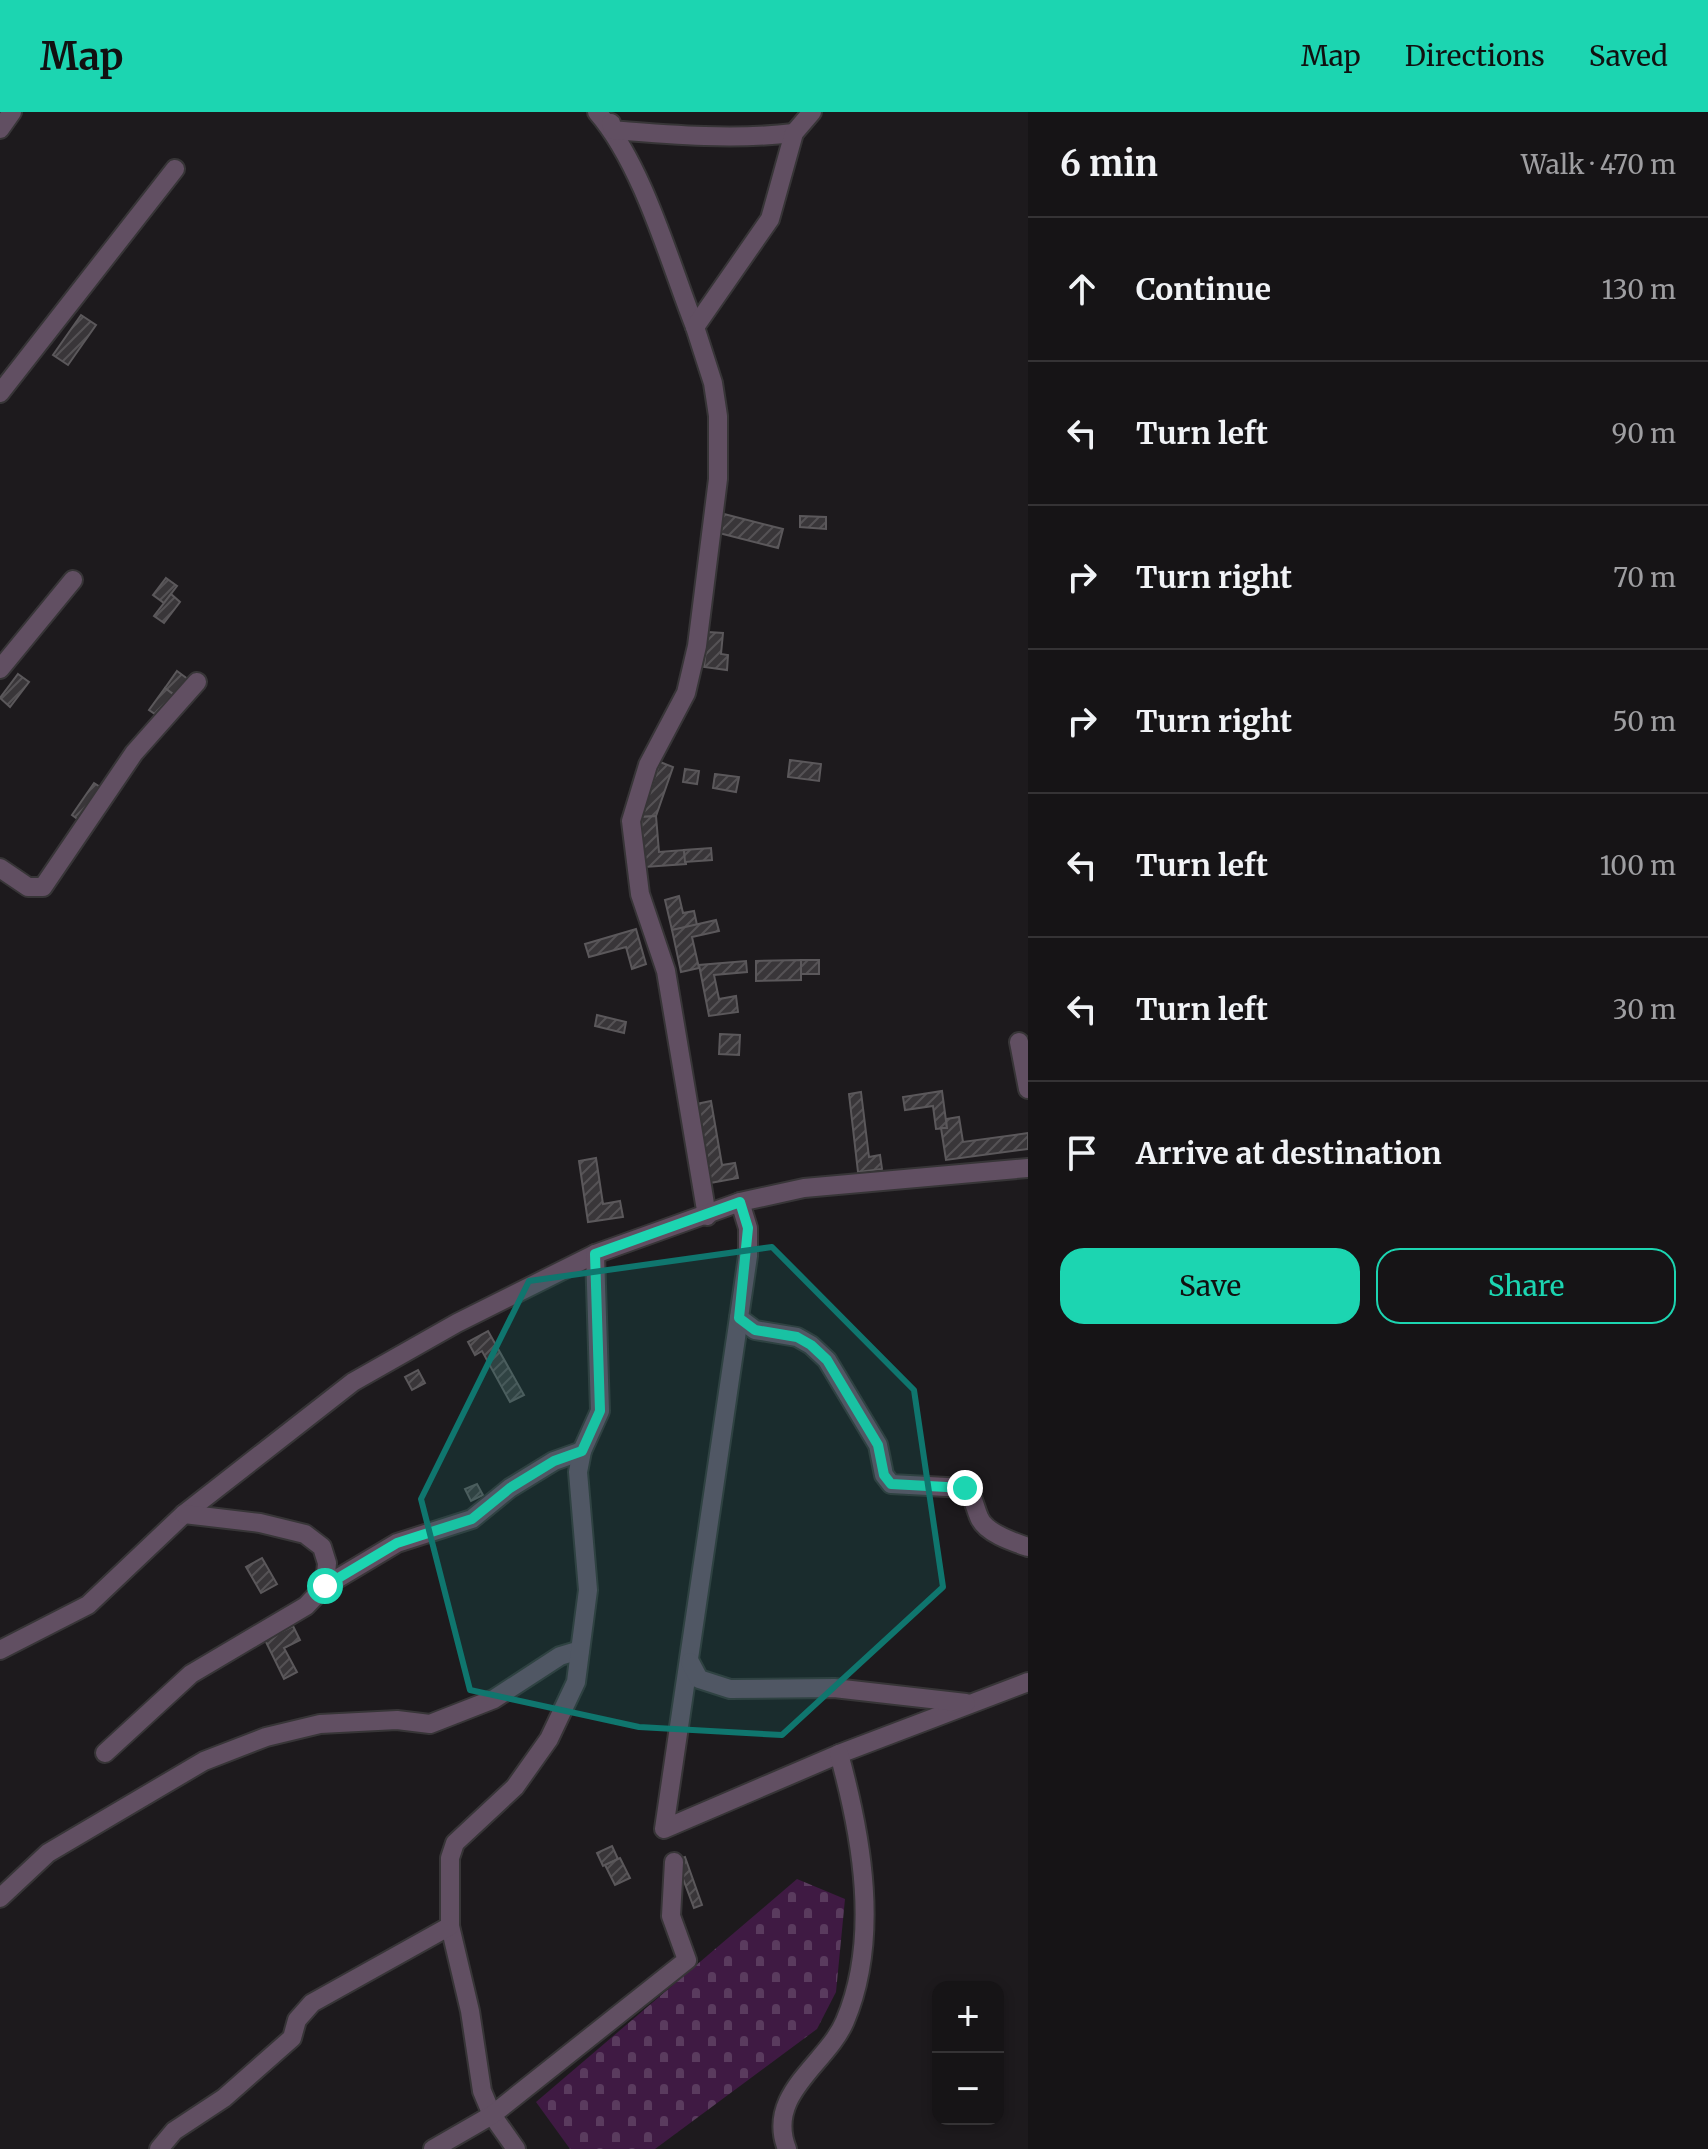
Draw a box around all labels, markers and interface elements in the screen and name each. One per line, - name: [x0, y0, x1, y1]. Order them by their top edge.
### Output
- text: Map: [40, 33, 124, 80]
- text: Map: [1301, 38, 1361, 74]
- text: Directions: [1405, 38, 1545, 74]
- text: Saved: [1589, 38, 1668, 74]
- text: 6 min: [1060, 143, 1158, 185]
- text: Walk · 470 m: [1521, 148, 1676, 181]
- icon: ahead: [1060, 267, 1104, 311]
- text: Continue: [1136, 270, 1271, 308]
- text: 130 m: [1602, 273, 1676, 306]
- icon: left: [1060, 411, 1104, 455]
- text: Turn left: [1136, 414, 1268, 452]
- text: 90 m: [1612, 417, 1676, 450]
- icon: right: [1060, 555, 1104, 599]
- text: Turn right: [1136, 558, 1292, 596]
- text: 70 m: [1613, 561, 1676, 594]
- icon: right: [1060, 699, 1104, 743]
- text: Turn right: [1136, 702, 1292, 740]
- text: 50 m: [1612, 705, 1676, 738]
- icon: left: [1060, 843, 1104, 887]
- text: Turn left: [1136, 846, 1268, 884]
- text: 100 m: [1600, 849, 1676, 882]
- icon: left: [1060, 987, 1104, 1031]
- text: Turn left: [1136, 990, 1268, 1028]
- text: 30 m: [1613, 993, 1676, 1026]
- icon: arrive: [1060, 1131, 1104, 1175]
- text: Arrive at destination: [1136, 1134, 1442, 1172]
- button: Save: [1060, 1248, 1360, 1324]
- button: Share: [1376, 1248, 1676, 1324]
- route end: [947, 1470, 983, 1506]
- route start: [307, 1568, 343, 1604]
- map controls: [932, 1981, 1004, 2125]
- button: +: [932, 1981, 1004, 2053]
- button: −: [932, 2053, 1004, 2125]

